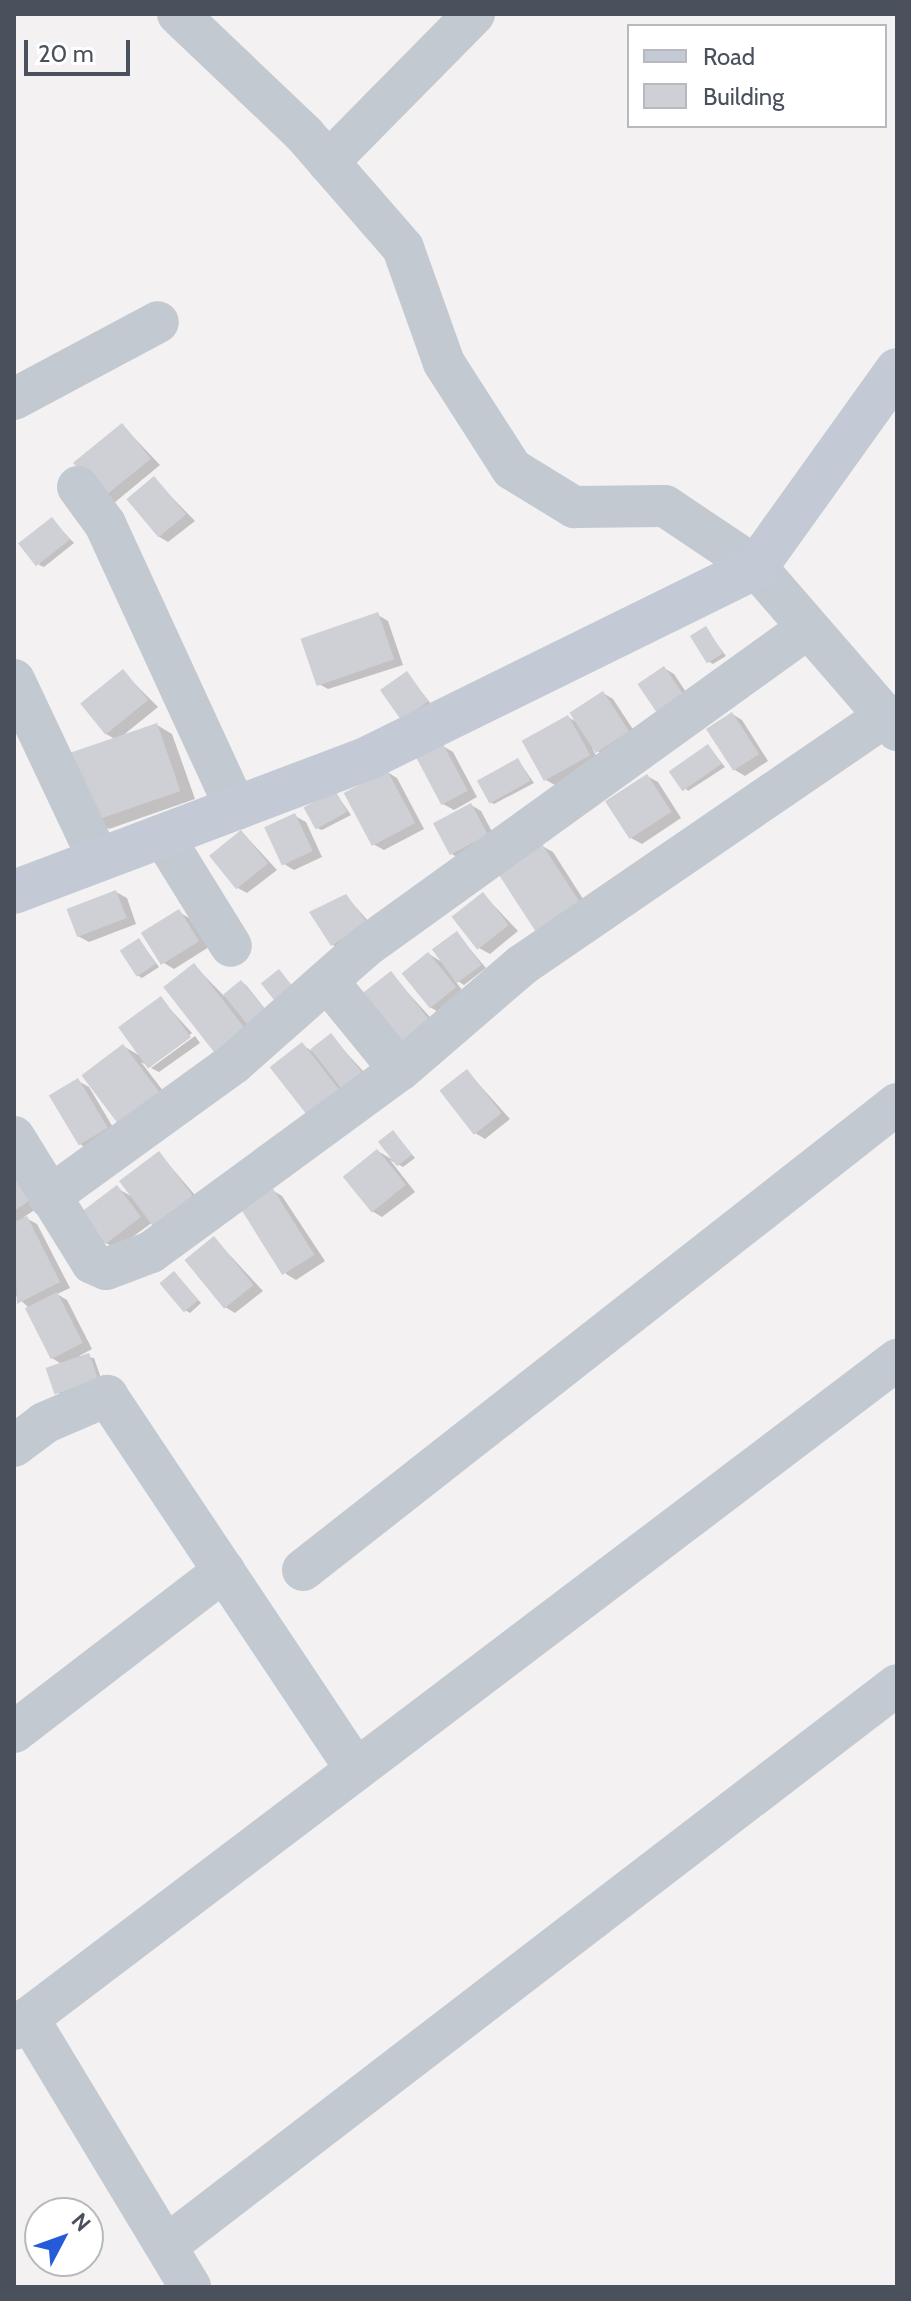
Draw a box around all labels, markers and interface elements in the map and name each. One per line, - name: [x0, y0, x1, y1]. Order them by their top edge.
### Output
- scale bar: [28, 24, 134, 74]
- legend: [627, 24, 887, 128]
- text: 20 m: [38, 39, 94, 68]
- text: Road: [703, 42, 755, 71]
- text: Building: [703, 82, 784, 111]
- north arrow: [24, 2197, 104, 2277]
- text: N: [66, 2208, 96, 2237]

